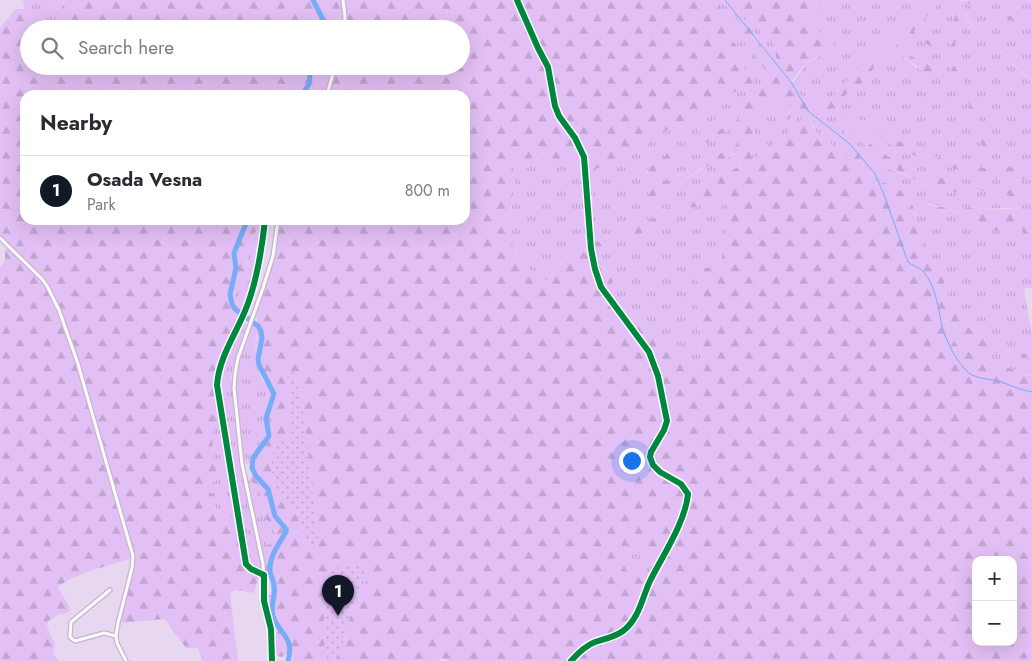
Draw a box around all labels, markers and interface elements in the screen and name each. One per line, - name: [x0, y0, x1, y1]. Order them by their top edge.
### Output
- search box: [20, 20, 470, 75]
- icon: search: [38, 34, 66, 62]
- text: Search here: [78, 34, 174, 61]
- text: Nearby: [40, 108, 112, 138]
- text: Osada Vesna: [87, 166, 202, 193]
- text: 1: [52, 179, 60, 202]
- text: 800 m: [405, 179, 450, 202]
- text: Park: [87, 193, 116, 216]
- your location: [619, 448, 645, 474]
- map controls: [972, 556, 1017, 646]
- button: +: [972, 556, 1017, 601]
- pin: 1: [322, 575, 354, 616]
- button: −: [972, 601, 1017, 646]

